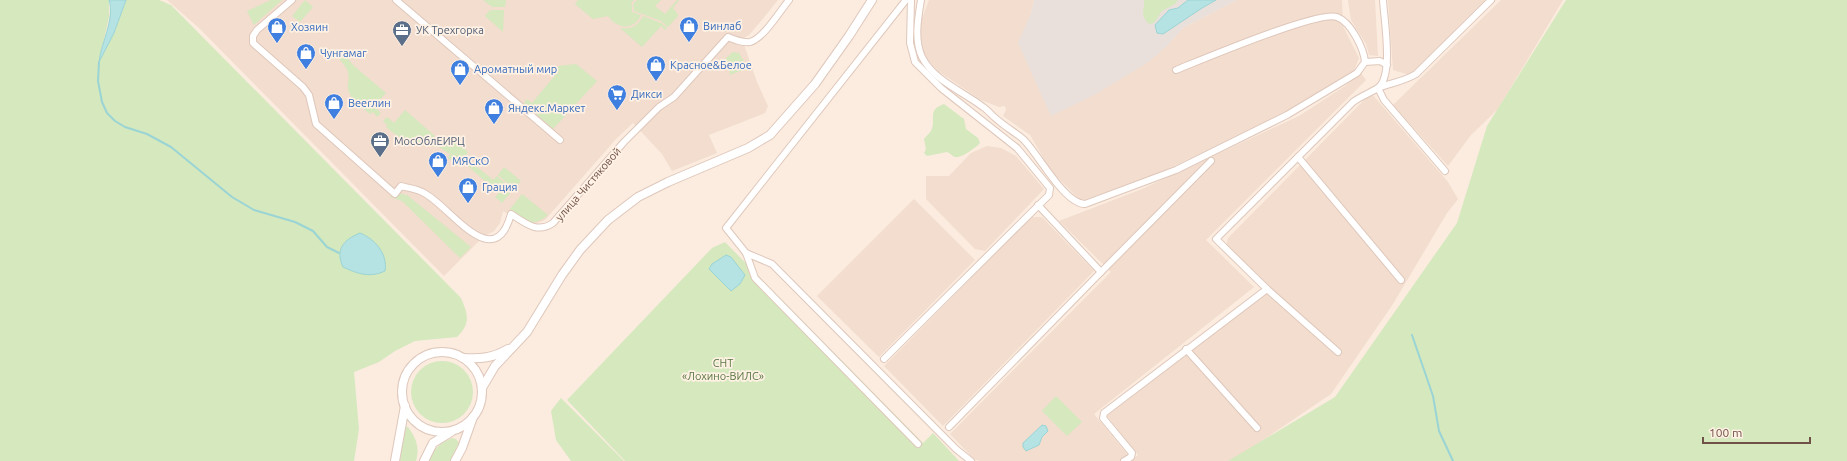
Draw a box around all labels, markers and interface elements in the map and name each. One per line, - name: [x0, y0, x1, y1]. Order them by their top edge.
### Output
- shop icon: Винлаб: [678, 15, 700, 43]
- shop icon: Хозяин: [266, 16, 288, 44]
- office icon: УК Трехгорка: [391, 19, 413, 47]
- place label: Винлаб: [703, 20, 741, 32]
- place label: Хозяин: [291, 21, 328, 33]
- place label: УК Трехгорка: [416, 24, 484, 36]
- shop icon: Чунгамаг: [295, 42, 317, 70]
- place label: Чунгамаг: [320, 47, 367, 59]
- shop icon: Красное&Белое: [645, 54, 667, 82]
- shop icon: Ароматный мир: [449, 58, 471, 86]
- place label: Красное&Белое: [670, 59, 752, 71]
- place label: Ароматный мир: [474, 63, 557, 75]
- supermarket icon: Дикси: [606, 83, 628, 111]
- place label: Дикси: [631, 88, 662, 100]
- shop icon: Beerлин: [323, 92, 345, 120]
- place label: Beerлин: [348, 97, 391, 109]
- shop icon: Яндекс.Маркет: [483, 97, 505, 125]
- place label: Яндекс.Маркет: [508, 102, 586, 114]
- office icon: МосОблЕИРЦ: [369, 130, 391, 158]
- place label: МосОблЕИРЦ: [394, 135, 465, 147]
- street label: улица Чистяковой: [553, 145, 623, 223]
- shop icon: МЯСкО: [427, 150, 449, 178]
- place label: МЯСкО: [452, 155, 489, 167]
- shop icon: Грация: [457, 176, 479, 204]
- place label: Грация: [482, 181, 518, 193]
- park label: СНТ «Лохино-ВИЛС»: [682, 357, 764, 382]
- scale bar: [1703, 419, 1810, 445]
- text: 100 m: [1709, 426, 1742, 439]

